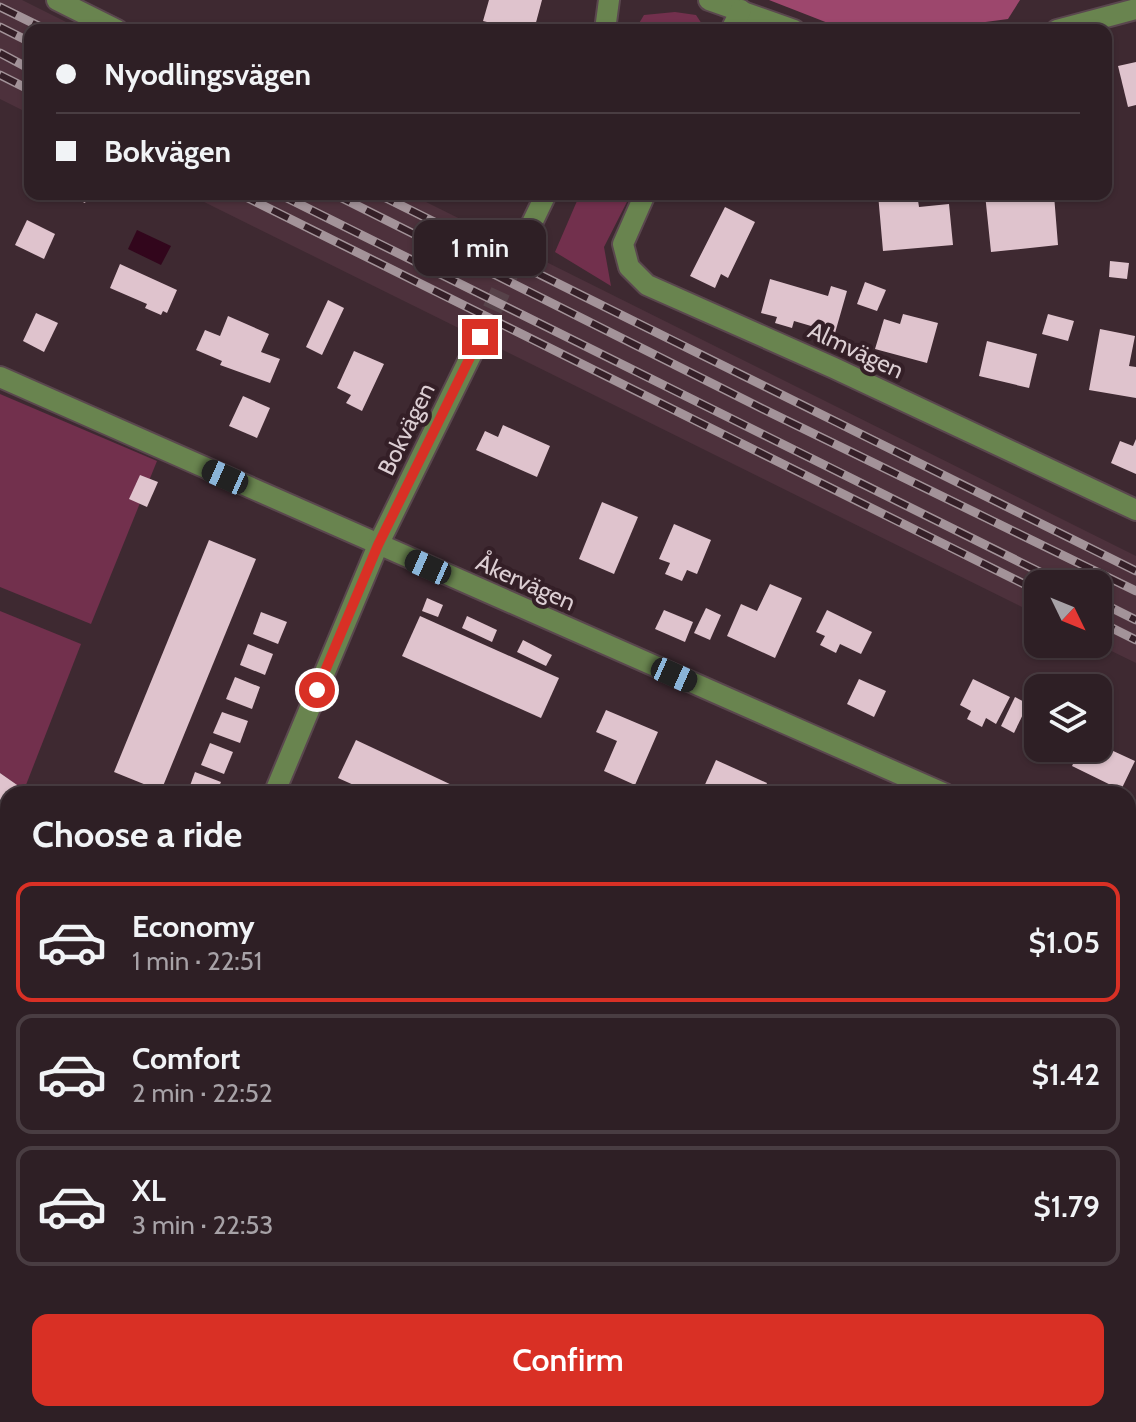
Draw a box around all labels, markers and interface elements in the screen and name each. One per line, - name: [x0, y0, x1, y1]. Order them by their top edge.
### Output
- text: Nyodlingsvägen: [104, 56, 311, 93]
- text: Bokvägen: [104, 133, 231, 170]
- callout: 1 min: [414, 221, 546, 277]
- text: 1 min: [451, 232, 509, 264]
- street label: Almvägen: [804, 315, 908, 385]
- route end: [462, 319, 498, 355]
- street label: Bokvägen: [371, 378, 441, 480]
- car: [198, 456, 252, 498]
- car: [401, 546, 455, 588]
- street label: Åkervägen: [472, 547, 580, 617]
- north arrow: [1024, 570, 1112, 658]
- map controls: [1024, 570, 1112, 762]
- car: [647, 654, 701, 696]
- route start: [299, 672, 335, 708]
- button: layers: [1024, 674, 1112, 762]
- text: Choose a ride: [32, 812, 242, 856]
- icon: car: [36, 906, 108, 978]
- text: Economy: [132, 908, 255, 945]
- text: $1.05: [1029, 924, 1100, 961]
- text: 1 min · 22:51: [132, 945, 262, 977]
- icon: car: [36, 1038, 108, 1110]
- text: Comfort: [132, 1040, 240, 1077]
- text: $1.42: [1031, 1056, 1100, 1093]
- text: 2 min · 22:52: [132, 1077, 273, 1109]
- icon: car: [36, 1170, 108, 1242]
- text: XL: [132, 1172, 166, 1209]
- text: $1.79: [1033, 1188, 1100, 1225]
- text: 3 min · 22:53: [132, 1209, 273, 1241]
- button: Confirm: [32, 1314, 1104, 1406]

